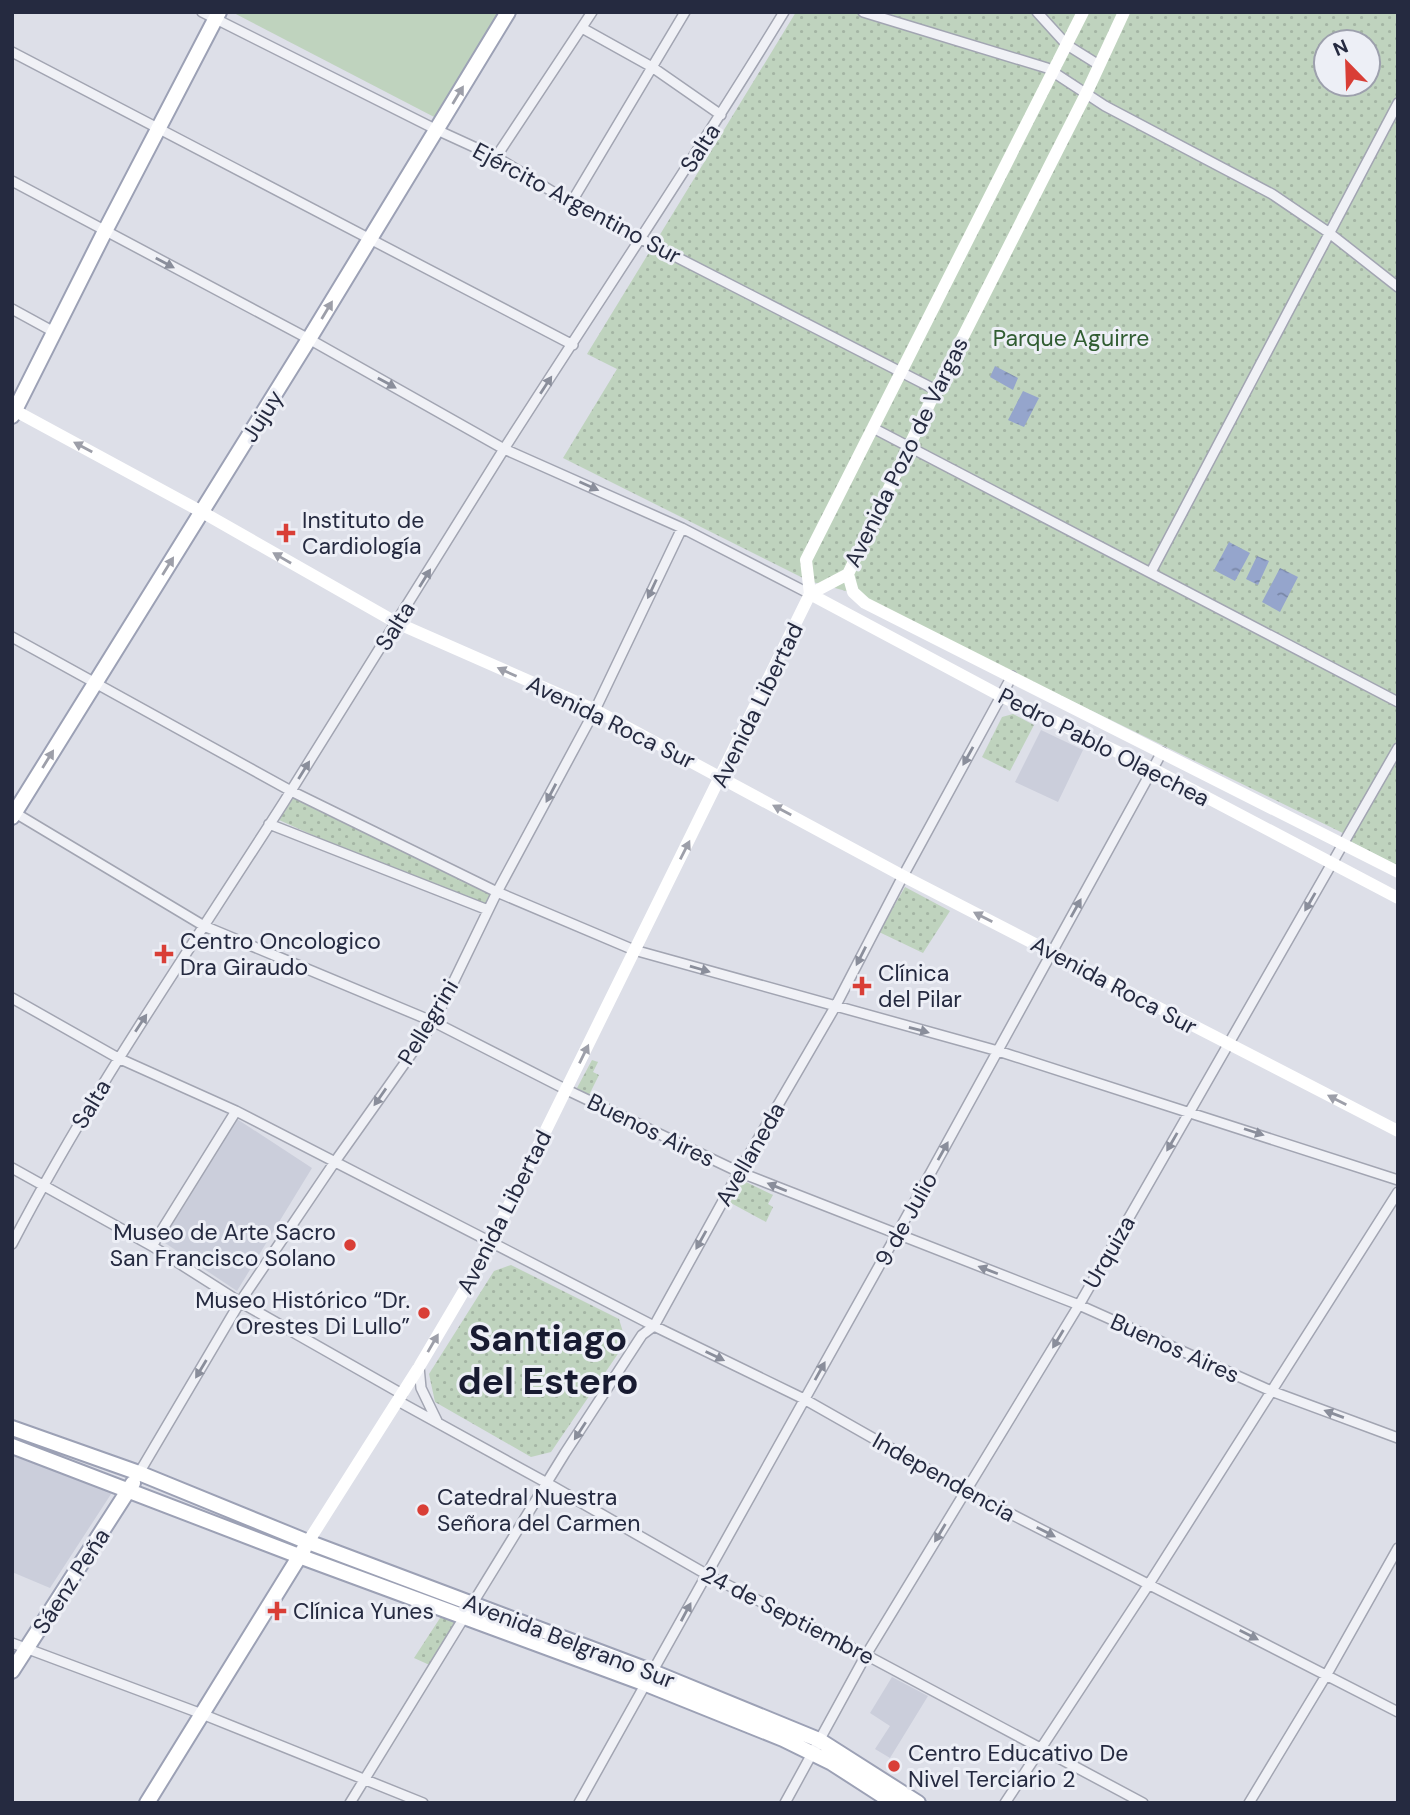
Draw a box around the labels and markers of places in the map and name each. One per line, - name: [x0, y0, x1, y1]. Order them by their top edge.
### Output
- place label: Instituto de Cardiología: [302, 505, 424, 561]
- marker: Instituto de Cardiología: [276, 523, 296, 543]
- place label: Centro Oncologico Dra Giraudo: [180, 926, 381, 982]
- marker: Centro Oncologico Dra Giraudo: [154, 944, 174, 964]
- place label: Clínica del Pilar: [878, 958, 962, 1014]
- marker: Clínica del Pilar: [852, 976, 872, 996]
- place label: Museo de Arte Sacro San Francisco Solano: [110, 1217, 336, 1273]
- marker: Museo de Arte Sacro San Francisco Solano: [342, 1237, 358, 1253]
- place label: Museo Histórico “Dr. Orestes Di Lullo”: [195, 1285, 410, 1341]
- marker: Museo Histórico “Dr. Orestes Di Lullo”: [416, 1305, 432, 1321]
- place label: Catedral Nuestra Señora del Carmen: [437, 1482, 640, 1538]
- marker: Catedral Nuestra Señora del Carmen: [415, 1502, 431, 1518]
- place label: Clínica Yunes: [293, 1596, 434, 1626]
- marker: Clínica Yunes: [267, 1601, 287, 1621]
- place label: Centro Educativo De Nivel Terciario 2: [908, 1738, 1128, 1794]
- marker: Centro Educativo De Nivel Terciario 2: [886, 1758, 902, 1774]

